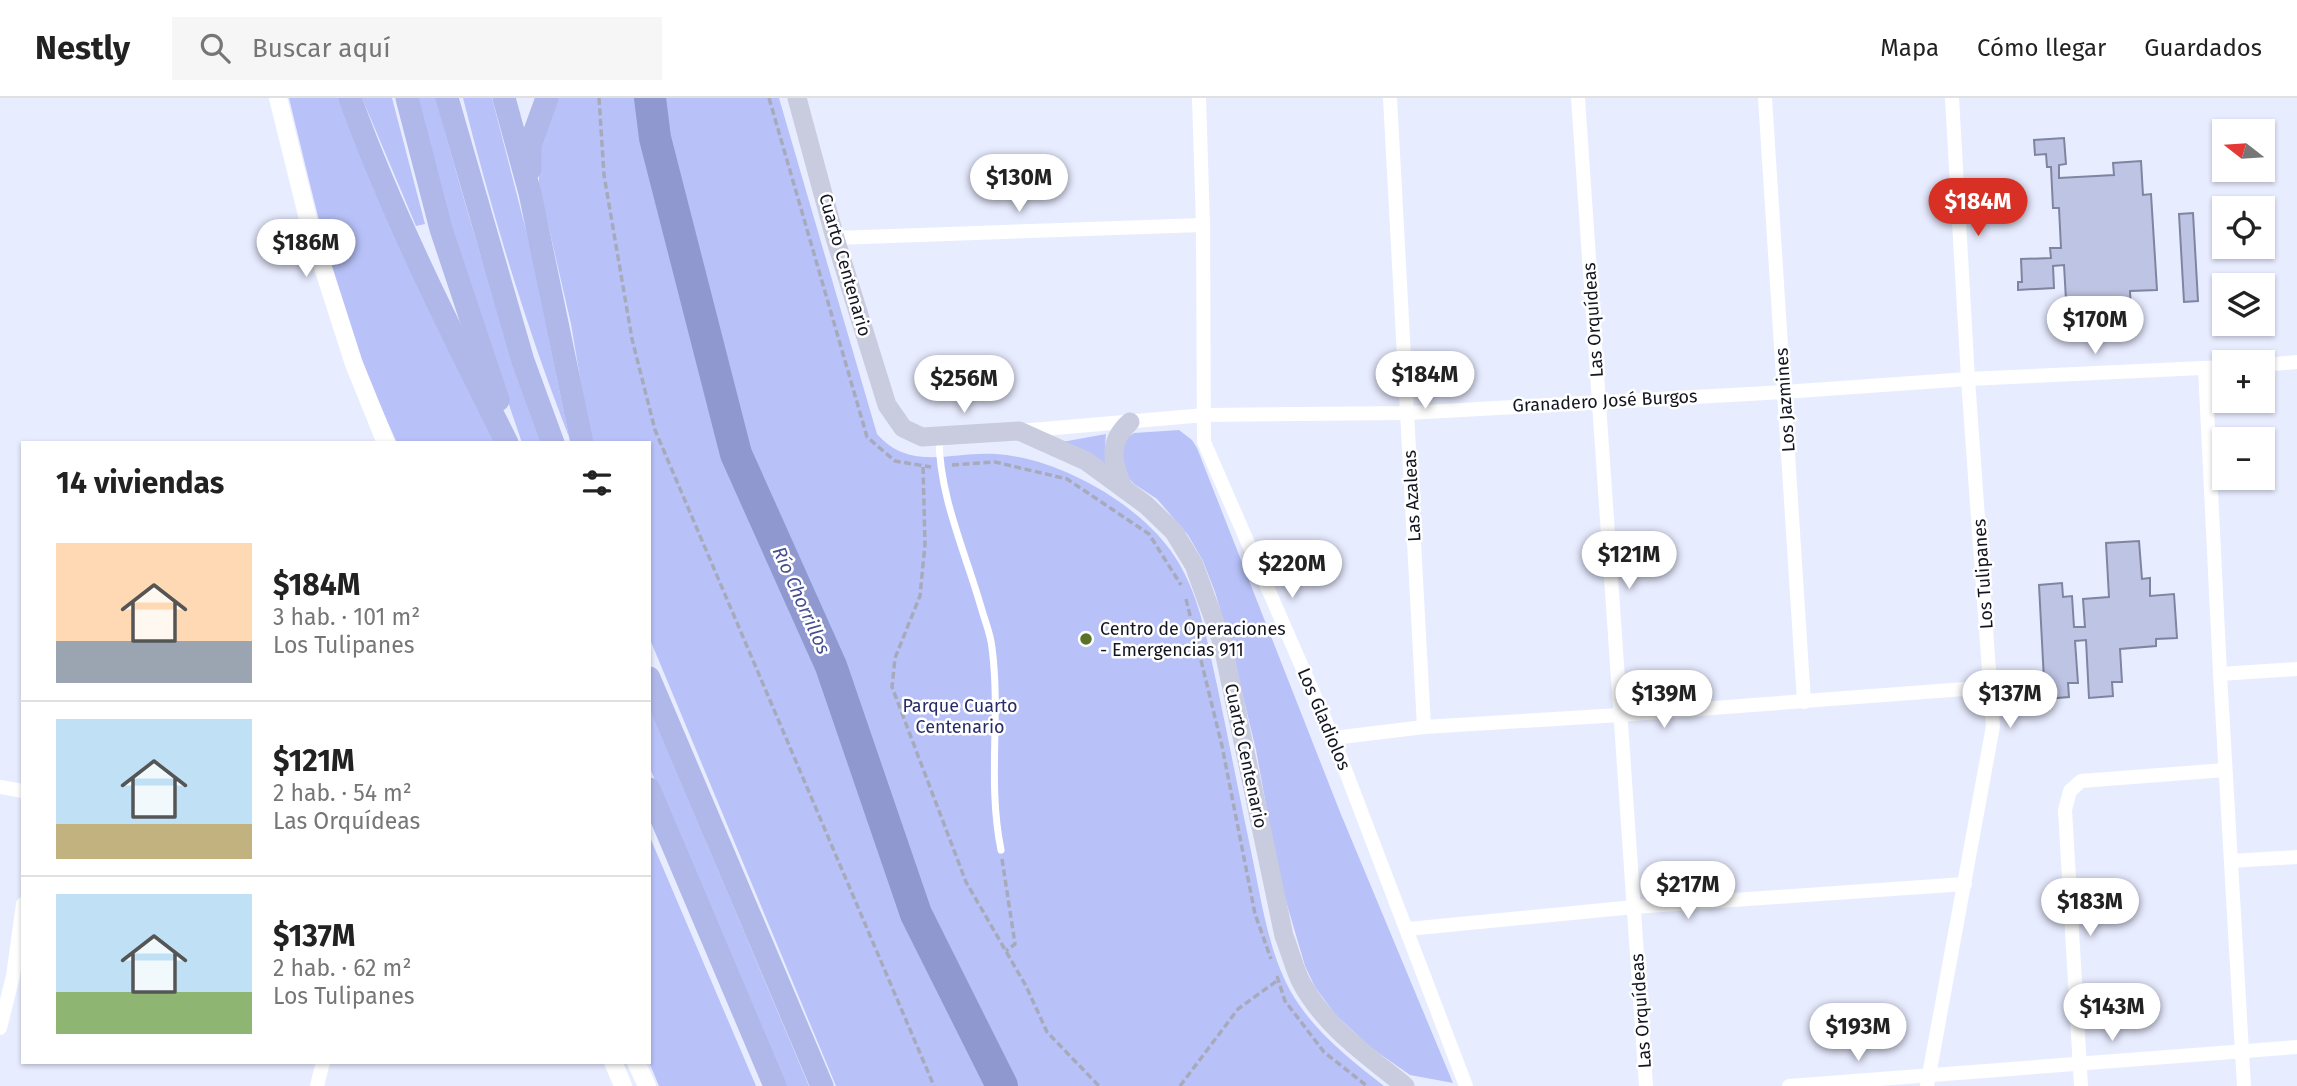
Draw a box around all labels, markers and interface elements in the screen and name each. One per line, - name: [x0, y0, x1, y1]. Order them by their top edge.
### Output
- search box: [172, 17, 662, 80]
- text: Nestly: [35, 28, 130, 68]
- icon: search: [196, 29, 234, 67]
- text: Buscar aquí: [252, 33, 391, 64]
- text: Mapa: [1880, 34, 1939, 62]
- text: Cómo llegar: [1977, 34, 2106, 62]
- text: Guardados: [2144, 34, 2262, 62]
- north arrow: [2212, 119, 2275, 182]
- map controls: [2212, 119, 2275, 490]
- pin: $130M: [970, 155, 1068, 214]
- text: $130M: [986, 163, 1052, 191]
- pin: $184M: [1929, 178, 2027, 238]
- text: $184M: [1945, 187, 2011, 215]
- street label: Cuarto Centenario: [814, 191, 876, 339]
- button: locate: [2212, 196, 2275, 259]
- pin: $186M: [257, 220, 355, 279]
- text: $186M: [273, 228, 339, 256]
- street label: Las Orquídeas: [1578, 262, 1608, 378]
- button: layers: [2212, 273, 2275, 336]
- pin: $170M: [2046, 296, 2144, 356]
- text: $170M: [2063, 305, 2127, 333]
- street label: Los Jazmines: [1770, 347, 1800, 453]
- button: +: [2212, 350, 2275, 413]
- pin: $184M: [1376, 352, 1474, 411]
- pin: $256M: [915, 356, 1013, 415]
- text: $184M: [1392, 360, 1458, 388]
- text: $256M: [930, 364, 998, 392]
- street label: Granadero José Burgos: [1512, 385, 1698, 417]
- button: −: [2212, 427, 2275, 490]
- street label: Las Azaleas: [1399, 450, 1425, 542]
- icon: filters: [578, 464, 616, 502]
- text: 14 viviendas: [56, 465, 224, 501]
- street label: Los Tulipanes: [1968, 518, 1998, 630]
- pin: $121M: [1580, 532, 1678, 591]
- pin: $220M: [1243, 540, 1341, 600]
- text: $121M: [1598, 540, 1660, 568]
- water label: Río Chorrillos: [768, 543, 836, 658]
- text: $220M: [1258, 549, 1326, 577]
- text: $184M: [273, 567, 360, 603]
- icon: home: [112, 571, 196, 655]
- text: 3 hab. · 101 m²: [273, 603, 420, 631]
- place label: Centro de Operaciones - Emergencias 911: [1100, 618, 1286, 661]
- text: Los Tulipanes: [273, 631, 414, 659]
- marker: Centro de Operaciones - Emergencias 911: [1078, 631, 1094, 647]
- street label: Los Gladiolos: [1293, 665, 1355, 773]
- pin: $139M: [1615, 670, 1713, 730]
- pin: $137M: [1961, 670, 2059, 730]
- text: $139M: [1631, 679, 1697, 707]
- text: $137M: [1978, 679, 2042, 707]
- street label: Cuarto Centenario: [1220, 682, 1272, 830]
- park label: Parque Cuarto Centenario: [902, 695, 1018, 738]
- text: $121M: [273, 743, 355, 779]
- icon: home: [112, 747, 196, 831]
- text: 2 hab. · 54 m²: [273, 779, 412, 807]
- text: Las Orquídeas: [273, 807, 420, 835]
- pin: $217M: [1639, 862, 1737, 921]
- text: $217M: [1656, 870, 1720, 898]
- pin: $183M: [2041, 878, 2139, 938]
- text: $183M: [2057, 887, 2123, 915]
- text: $137M: [273, 918, 355, 954]
- icon: home: [112, 922, 196, 1006]
- street label: Las Orquídeas: [1626, 953, 1656, 1069]
- text: 2 hab. · 62 m²: [273, 954, 411, 982]
- text: Los Tulipanes: [273, 982, 414, 1010]
- pin: $143M: [2063, 984, 2161, 1043]
- text: $143M: [2079, 992, 2145, 1020]
- pin: $193M: [1809, 1004, 1907, 1063]
- text: $193M: [1826, 1012, 1890, 1040]

